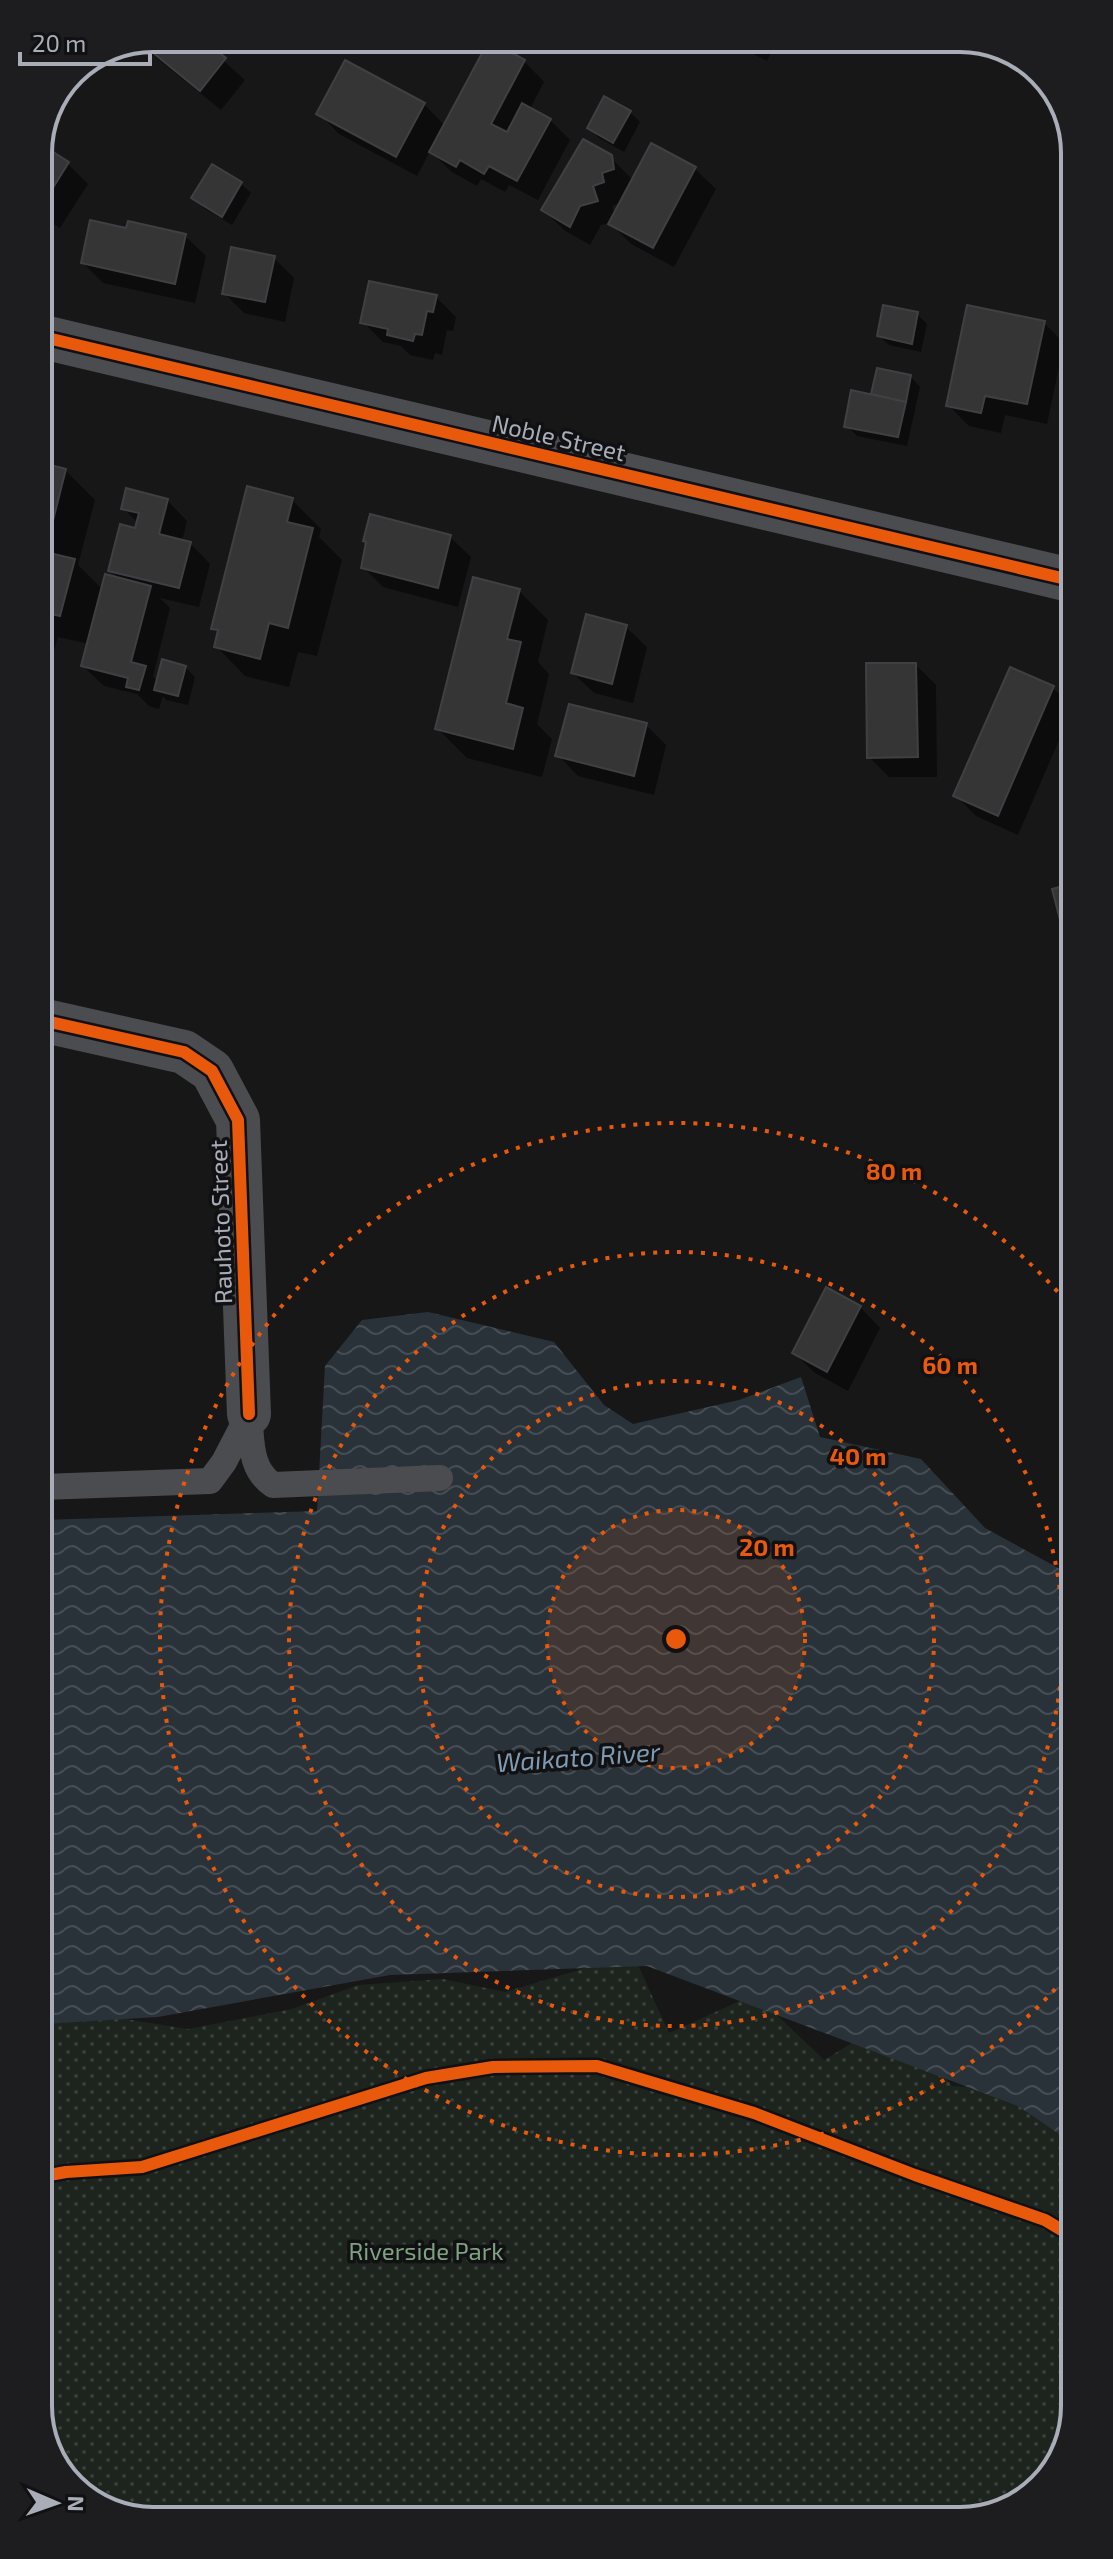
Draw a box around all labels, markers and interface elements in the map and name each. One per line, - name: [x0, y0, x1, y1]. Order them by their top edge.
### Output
- scale bar: [20, 16, 150, 66]
- text: 20 m: [32, 28, 86, 57]
- street label: Noble Street: [489, 408, 629, 466]
- street label: Rauhoto Street: [203, 1140, 237, 1304]
- text: 80 m: [866, 1156, 922, 1185]
- text: 60 m: [922, 1350, 978, 1379]
- text: 40 m: [830, 1441, 886, 1470]
- text: 20 m: [739, 1532, 795, 1561]
- centre of rings: [662, 1625, 690, 1653]
- water label: Waikato River: [495, 1735, 662, 1777]
- park label: Riverside Park: [348, 2236, 504, 2265]
- north arrow: [16, 2463, 96, 2543]
- text: N: [64, 2495, 90, 2512]

